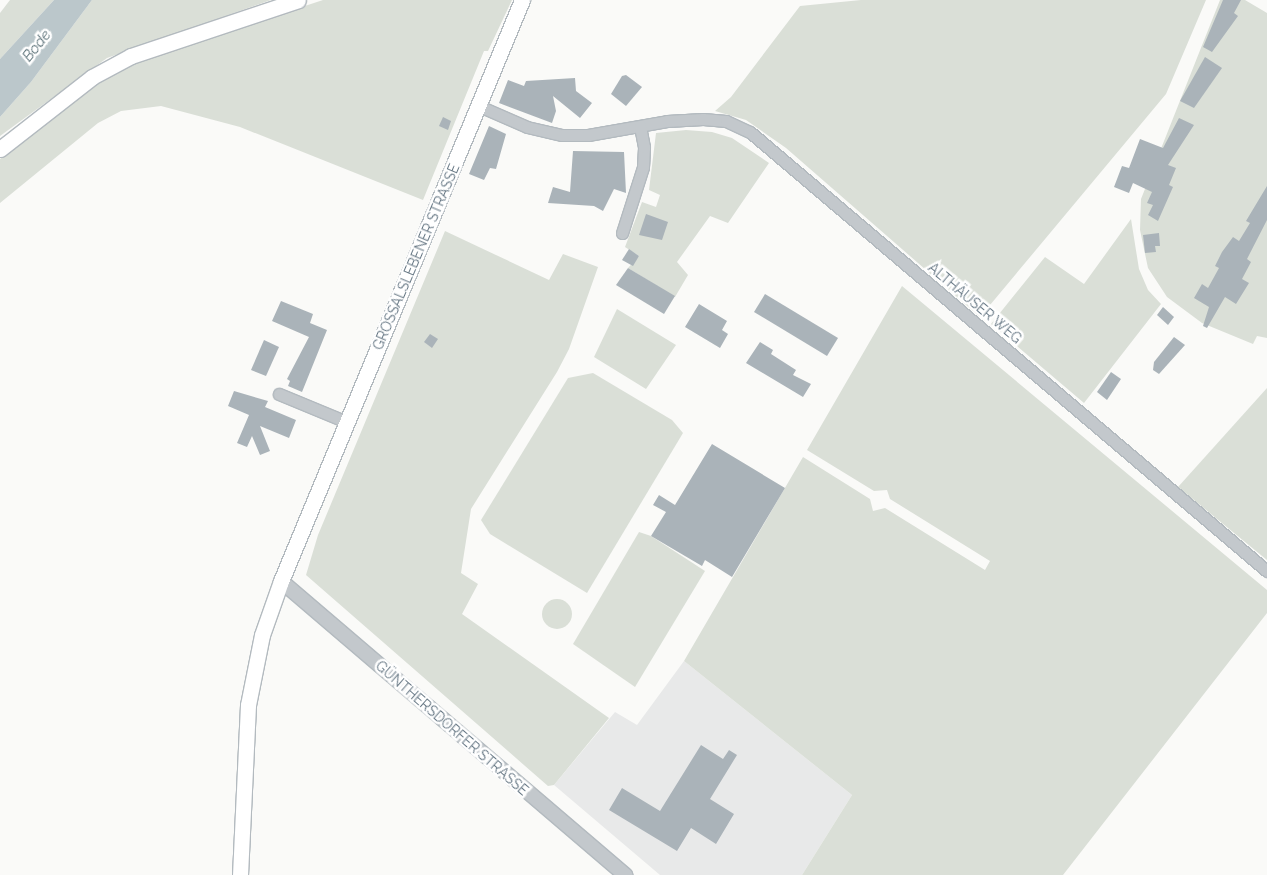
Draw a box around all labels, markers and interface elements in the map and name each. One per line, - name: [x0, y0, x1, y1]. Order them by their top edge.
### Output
- water label: Bode: [19, 27, 55, 65]
- street label: GROSSALSLEBENER STRASSE: [369, 162, 463, 352]
- street label: ALTHÄUSER WEG: [925, 259, 1025, 347]
- street label: GÜNTHERSDORFER STRASSE: [372, 657, 532, 799]

